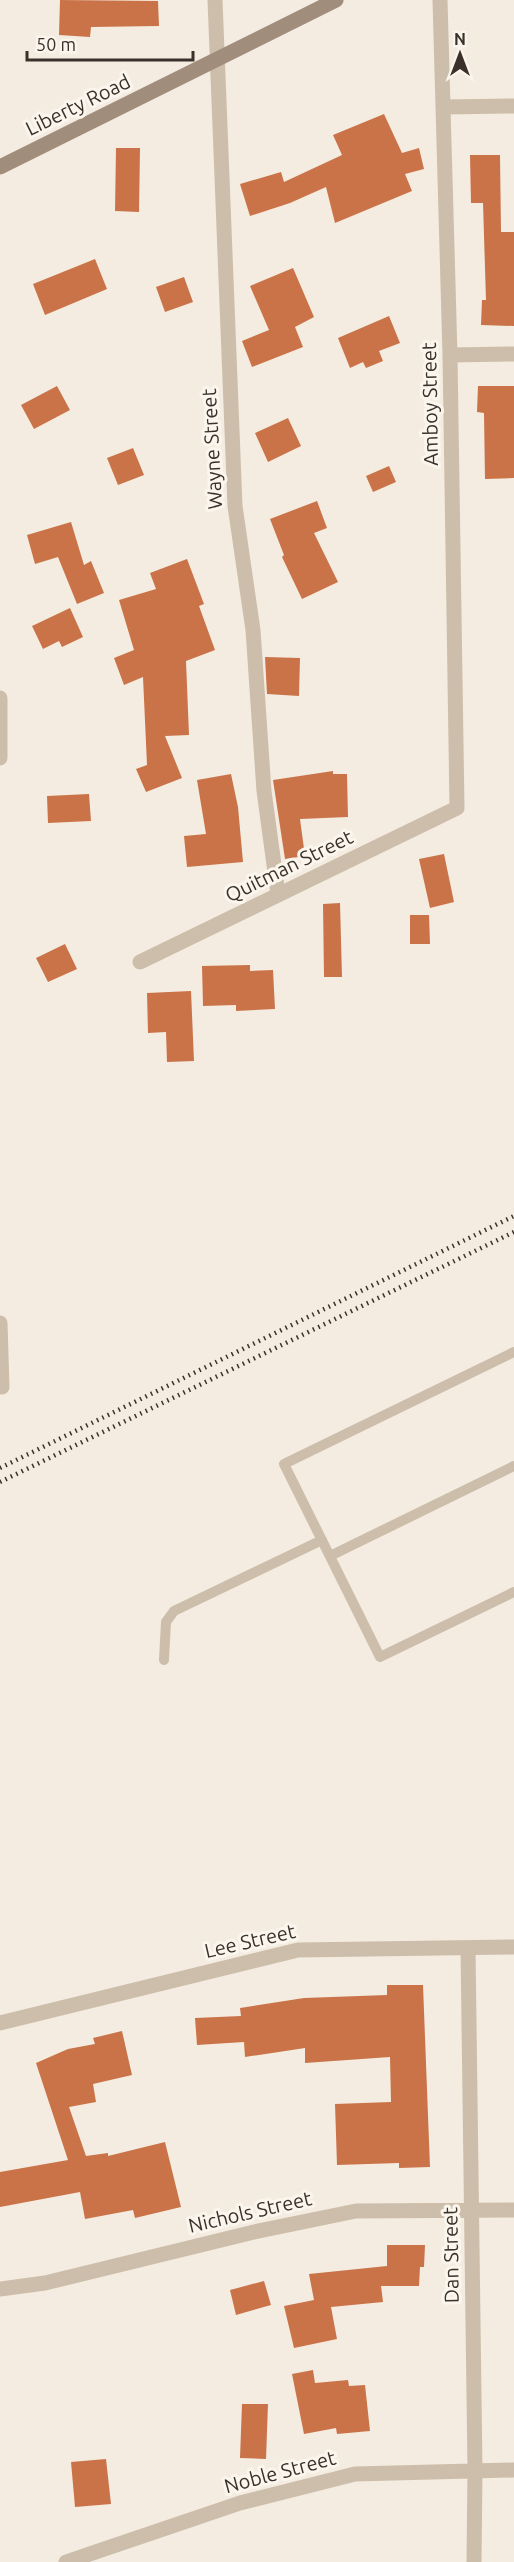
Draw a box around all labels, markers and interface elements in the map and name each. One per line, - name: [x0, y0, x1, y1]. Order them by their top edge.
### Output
- scale bar: [27, 24, 194, 62]
- north arrow: [430, 24, 490, 84]
- text: N: [454, 30, 466, 48]
- text: 50 m: [36, 34, 76, 54]
- street label: Liberty Road: [22, 69, 134, 140]
- street label: Amboy Street: [417, 342, 442, 466]
- street label: Wayne Street: [197, 388, 226, 510]
- street label: Quitman Street: [221, 825, 356, 906]
- street label: Lee Street: [202, 1919, 298, 1962]
- street label: Nichols Street: [186, 2186, 314, 2237]
- street label: Dan Street: [438, 2207, 463, 2303]
- street label: Noble Street: [222, 2446, 338, 2497]

